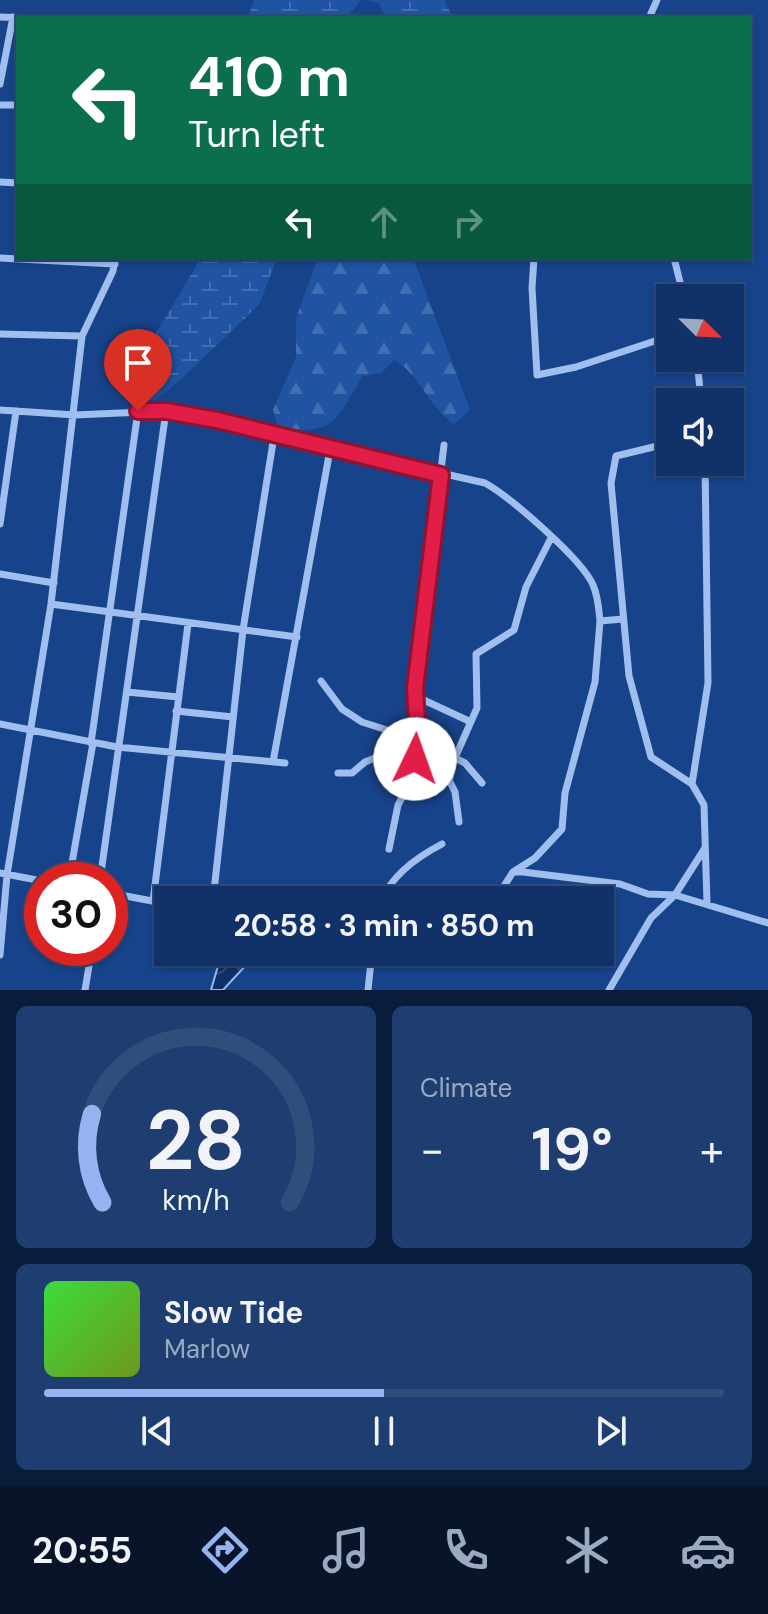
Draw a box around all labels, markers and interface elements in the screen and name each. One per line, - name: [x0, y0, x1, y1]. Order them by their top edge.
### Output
- text: 410 m: [188, 40, 350, 113]
- icon: left: [56, 48, 160, 152]
- text: Turn left: [188, 111, 325, 158]
- icon: left: [278, 200, 322, 244]
- icon: ahead: [362, 200, 406, 244]
- icon: right: [446, 200, 490, 244]
- north arrow: [656, 284, 744, 372]
- map controls: [656, 284, 744, 476]
- pin: [104, 329, 172, 411]
- icon: arrive: [116, 341, 160, 385]
- button: sound: [656, 388, 744, 476]
- position arrow: [373, 717, 457, 801]
- speed limit sign: 30: [24, 862, 128, 966]
- text: 20:58 · 3 min · 850 m: [233, 906, 535, 945]
- text: Climate: [420, 1071, 512, 1105]
- text: 28: [146, 1086, 246, 1195]
- text: 19°: [531, 1110, 613, 1189]
- text: −: [420, 1121, 444, 1179]
- text: +: [700, 1121, 724, 1179]
- text: km/h: [162, 1182, 230, 1219]
- text: Slow Tide: [164, 1293, 303, 1332]
- text: Marlow: [164, 1332, 250, 1366]
- icon: previous: [135, 1409, 179, 1453]
- icon: pause: [362, 1409, 406, 1453]
- icon: next: [589, 1409, 633, 1453]
- icon: directions: [197, 1522, 253, 1578]
- icon: music: [318, 1522, 374, 1578]
- icon: phone: [438, 1522, 494, 1578]
- icon: climate: [559, 1522, 615, 1578]
- icon: car: [680, 1522, 736, 1578]
- text: 20:55: [32, 1527, 132, 1574]

